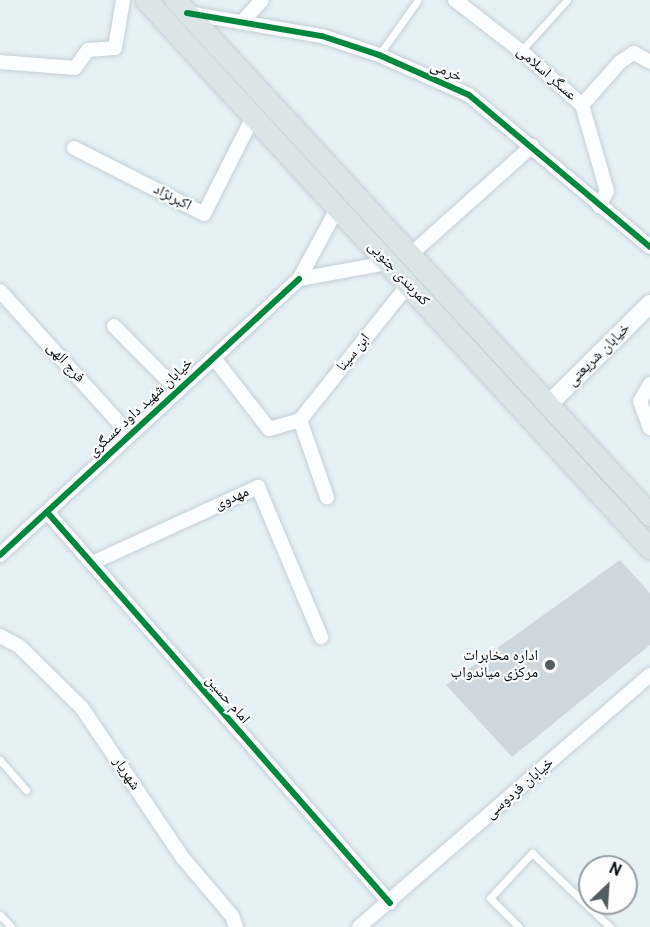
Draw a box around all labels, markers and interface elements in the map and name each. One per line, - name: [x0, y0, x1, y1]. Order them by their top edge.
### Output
- street label: عسگر اسلامی: [512, 43, 580, 105]
- street label: خرمی: [427, 57, 465, 87]
- street label: اکبرنژاد: [150, 181, 194, 215]
- street label: کمربندی جنوبی: [363, 238, 433, 310]
- street label: خیابان شریعتی: [564, 320, 634, 390]
- street label: ابن سینا: [333, 330, 375, 376]
- street label: فرج الهی: [42, 339, 88, 387]
- street label: خیابان شهید داود عسگری: [85, 355, 197, 461]
- street label: مهدوی: [212, 483, 252, 515]
- place label: اداره مخابرات مرکزی میاندواب: [451, 647, 538, 682]
- marker: اداره مخابرات مرکزی میاندواب: [543, 658, 557, 672]
- street label: امام حسین: [201, 672, 253, 728]
- street label: شهریار: [108, 754, 144, 794]
- street label: خیابان فردوسی: [482, 754, 558, 824]
- north arrow: [578, 855, 638, 915]
- text: N: [605, 859, 624, 882]

